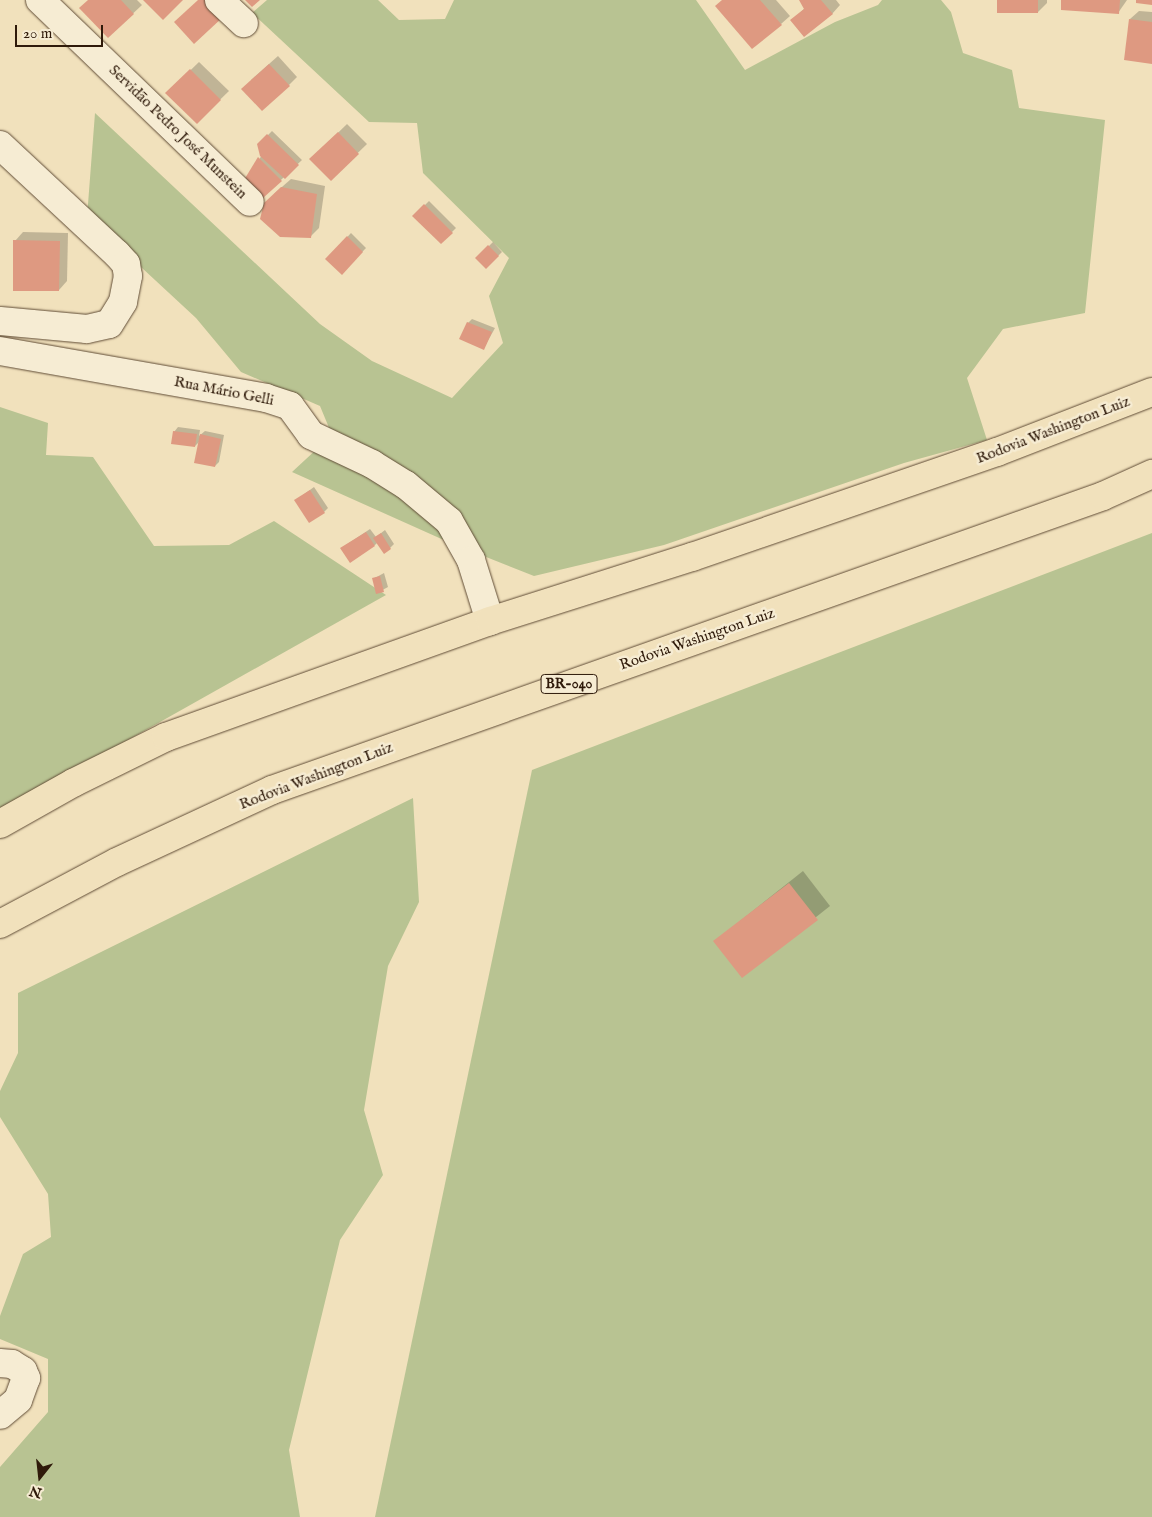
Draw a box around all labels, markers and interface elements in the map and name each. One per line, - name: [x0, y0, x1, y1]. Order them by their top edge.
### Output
- scale bar: [18, 15, 105, 47]
- text: 20 m: [23, 24, 52, 43]
- street label: Servidão Pedro José Munstein: [105, 61, 251, 203]
- street label: Rua Mário Gelli: [173, 373, 275, 409]
- street label: Rodovia Washington Luiz: [974, 392, 1132, 468]
- street label: Rodovia Washington Luiz: [617, 604, 777, 674]
- road number: BR-040: [540, 672, 598, 696]
- street label: Rodovia Washington Luiz: [237, 738, 395, 814]
- north arrow: [15, 1452, 65, 1502]
- text: N: [28, 1481, 44, 1502]

